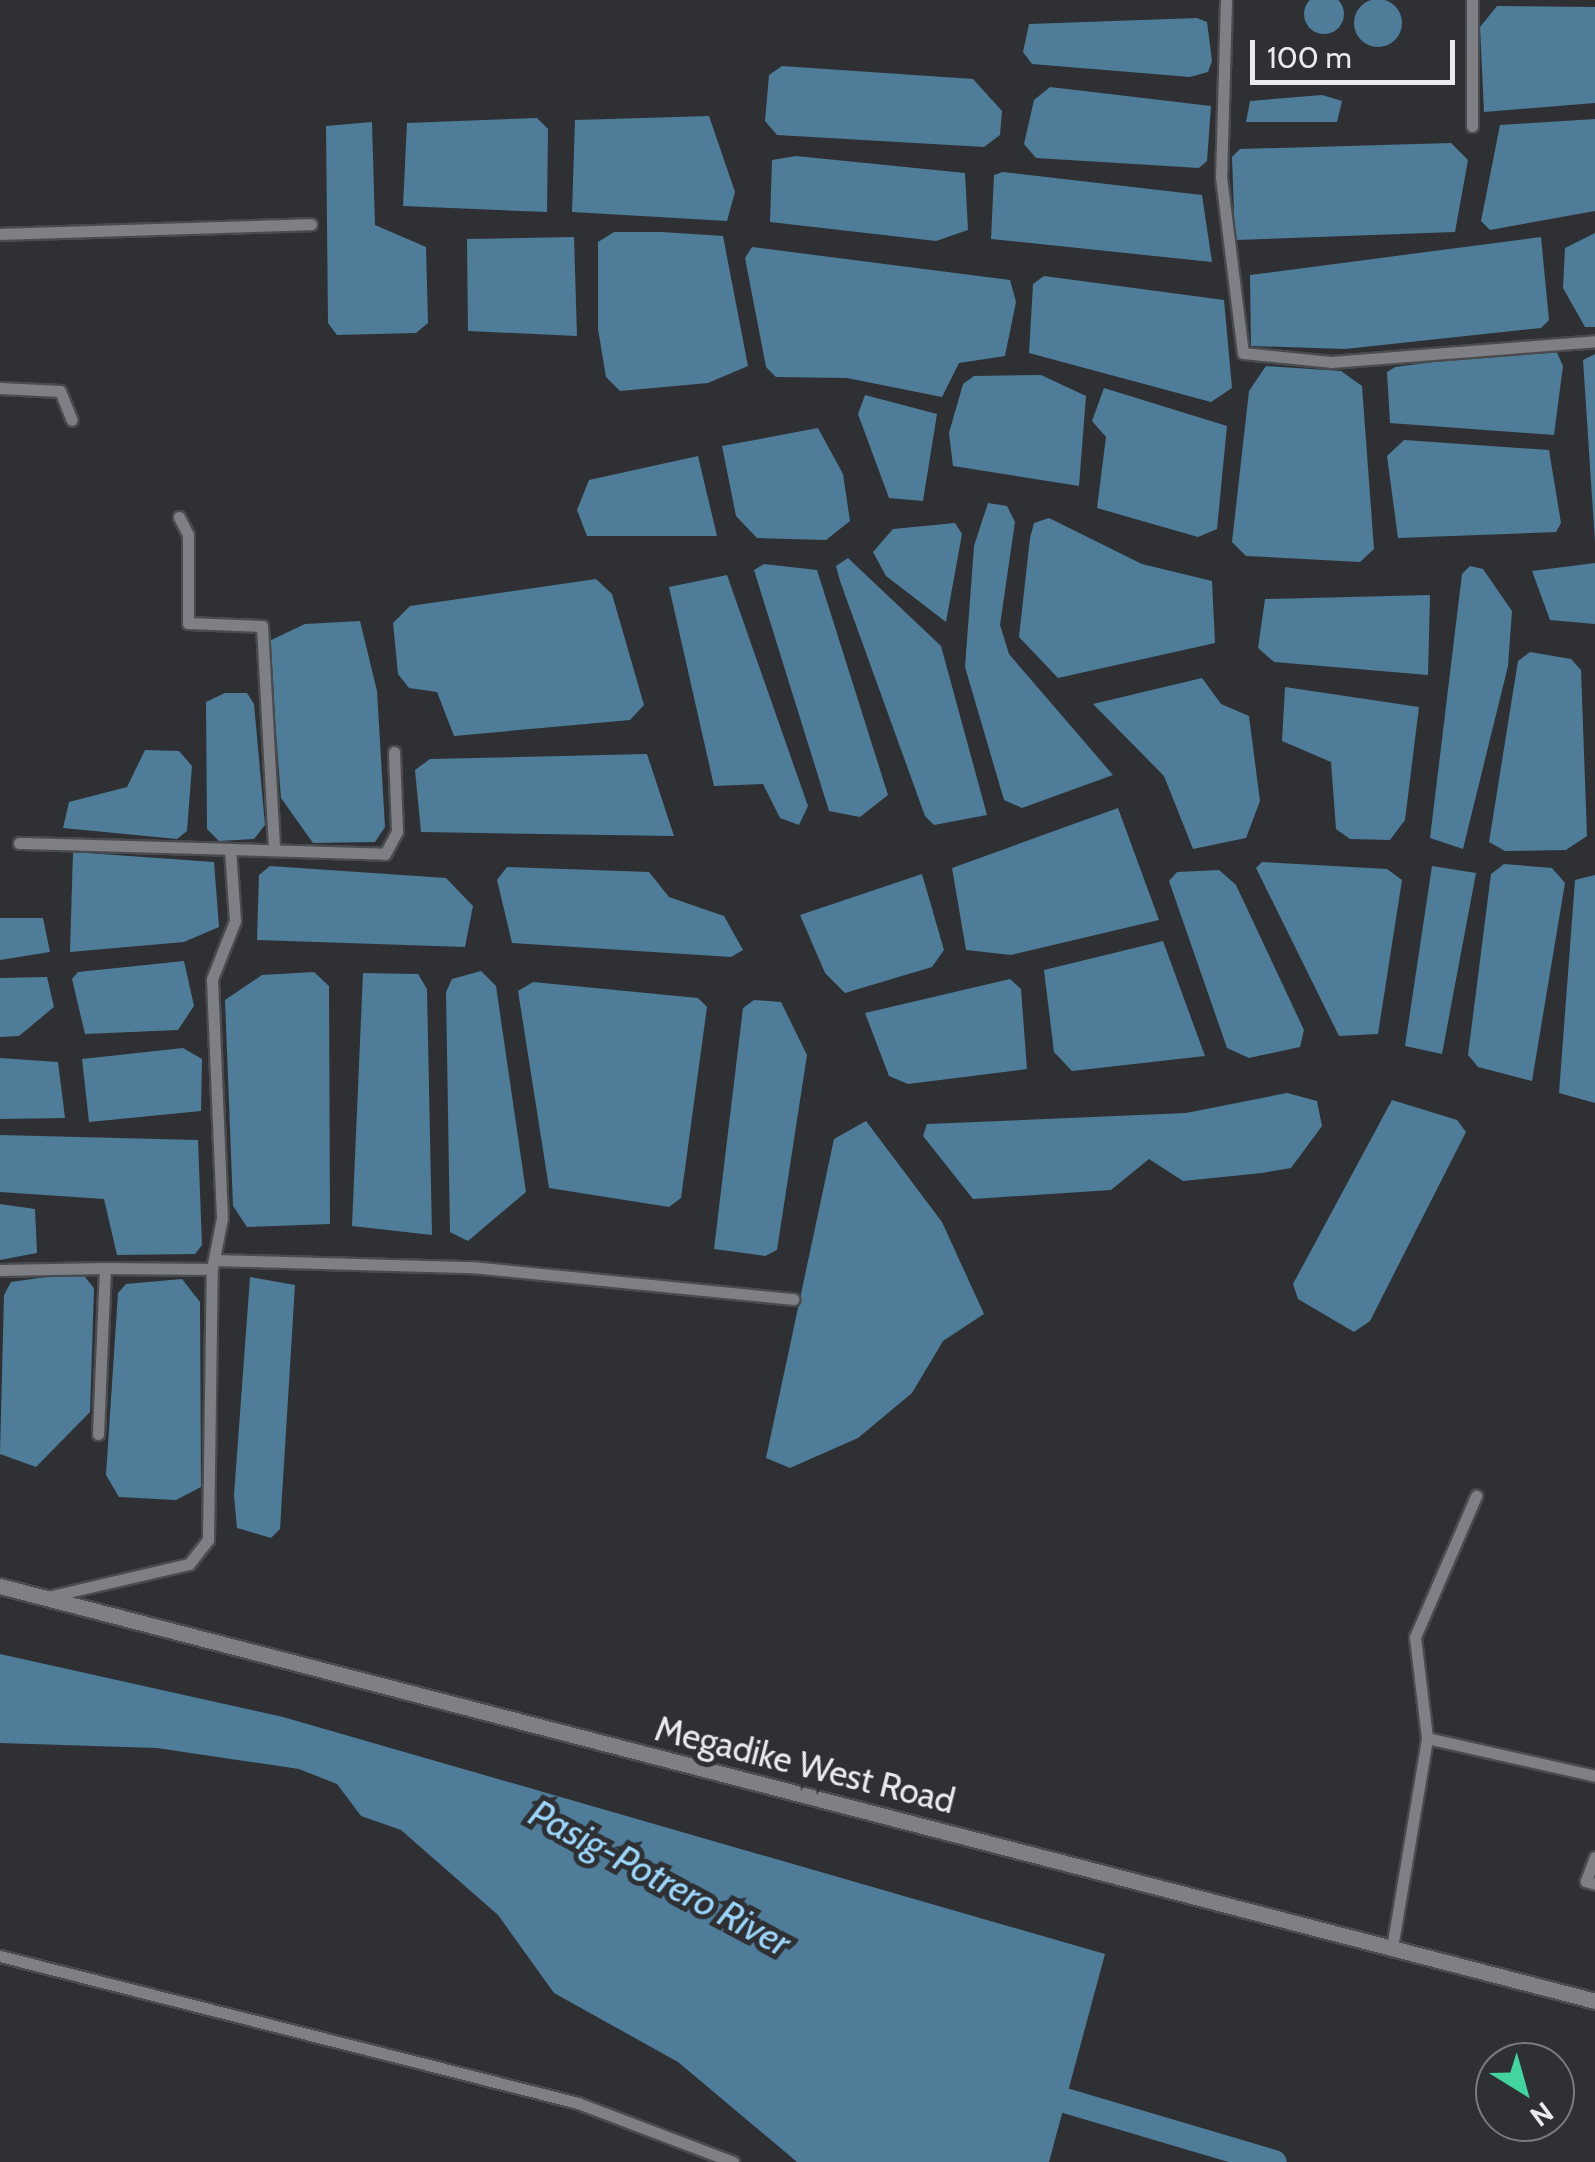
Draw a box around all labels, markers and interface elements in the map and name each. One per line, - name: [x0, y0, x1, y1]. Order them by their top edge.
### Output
- scale bar: [1255, 20, 1460, 82]
- text: 100 m: [1267, 39, 1352, 76]
- street label: Megadike West Road: [651, 1707, 959, 1823]
- water label: Pasig-Potrero River: [522, 1790, 798, 1966]
- north arrow: [1475, 2042, 1575, 2142]
- text: N: [1524, 2095, 1560, 2134]

